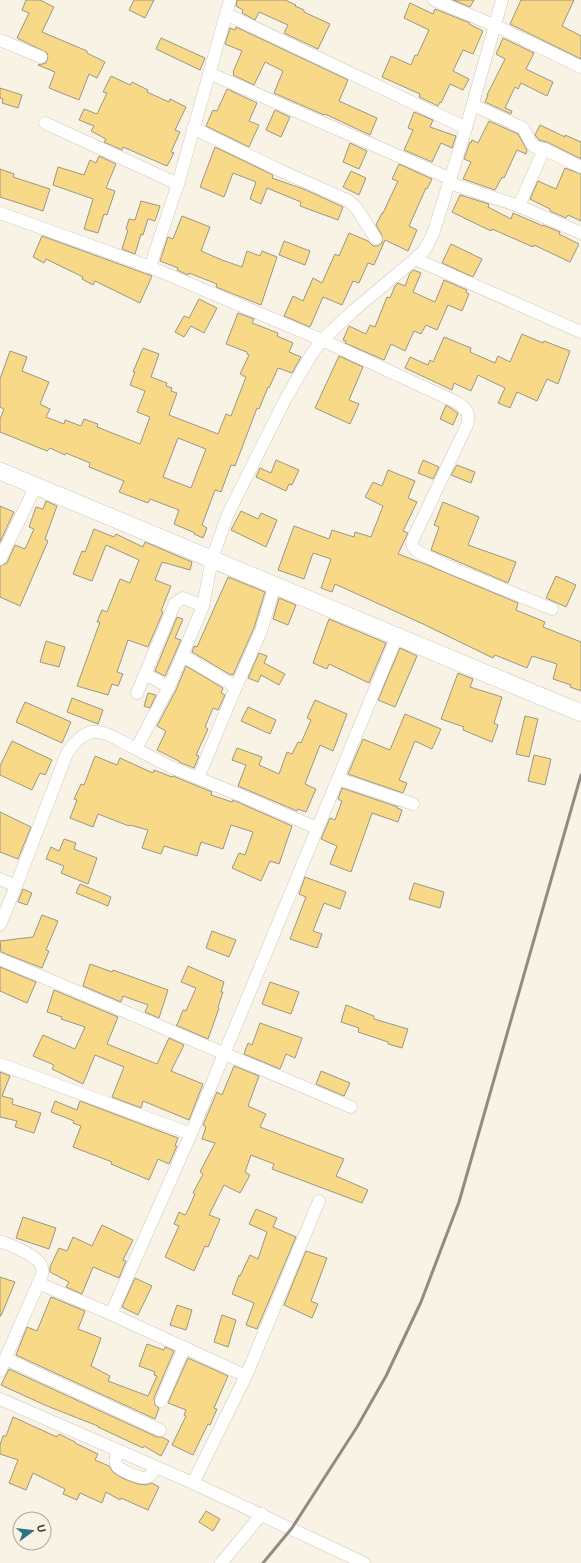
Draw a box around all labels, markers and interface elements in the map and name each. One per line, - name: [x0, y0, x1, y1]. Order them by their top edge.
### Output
- north arrow: [12, 1511, 52, 1551]
- text: U: [35, 1523, 48, 1534]

